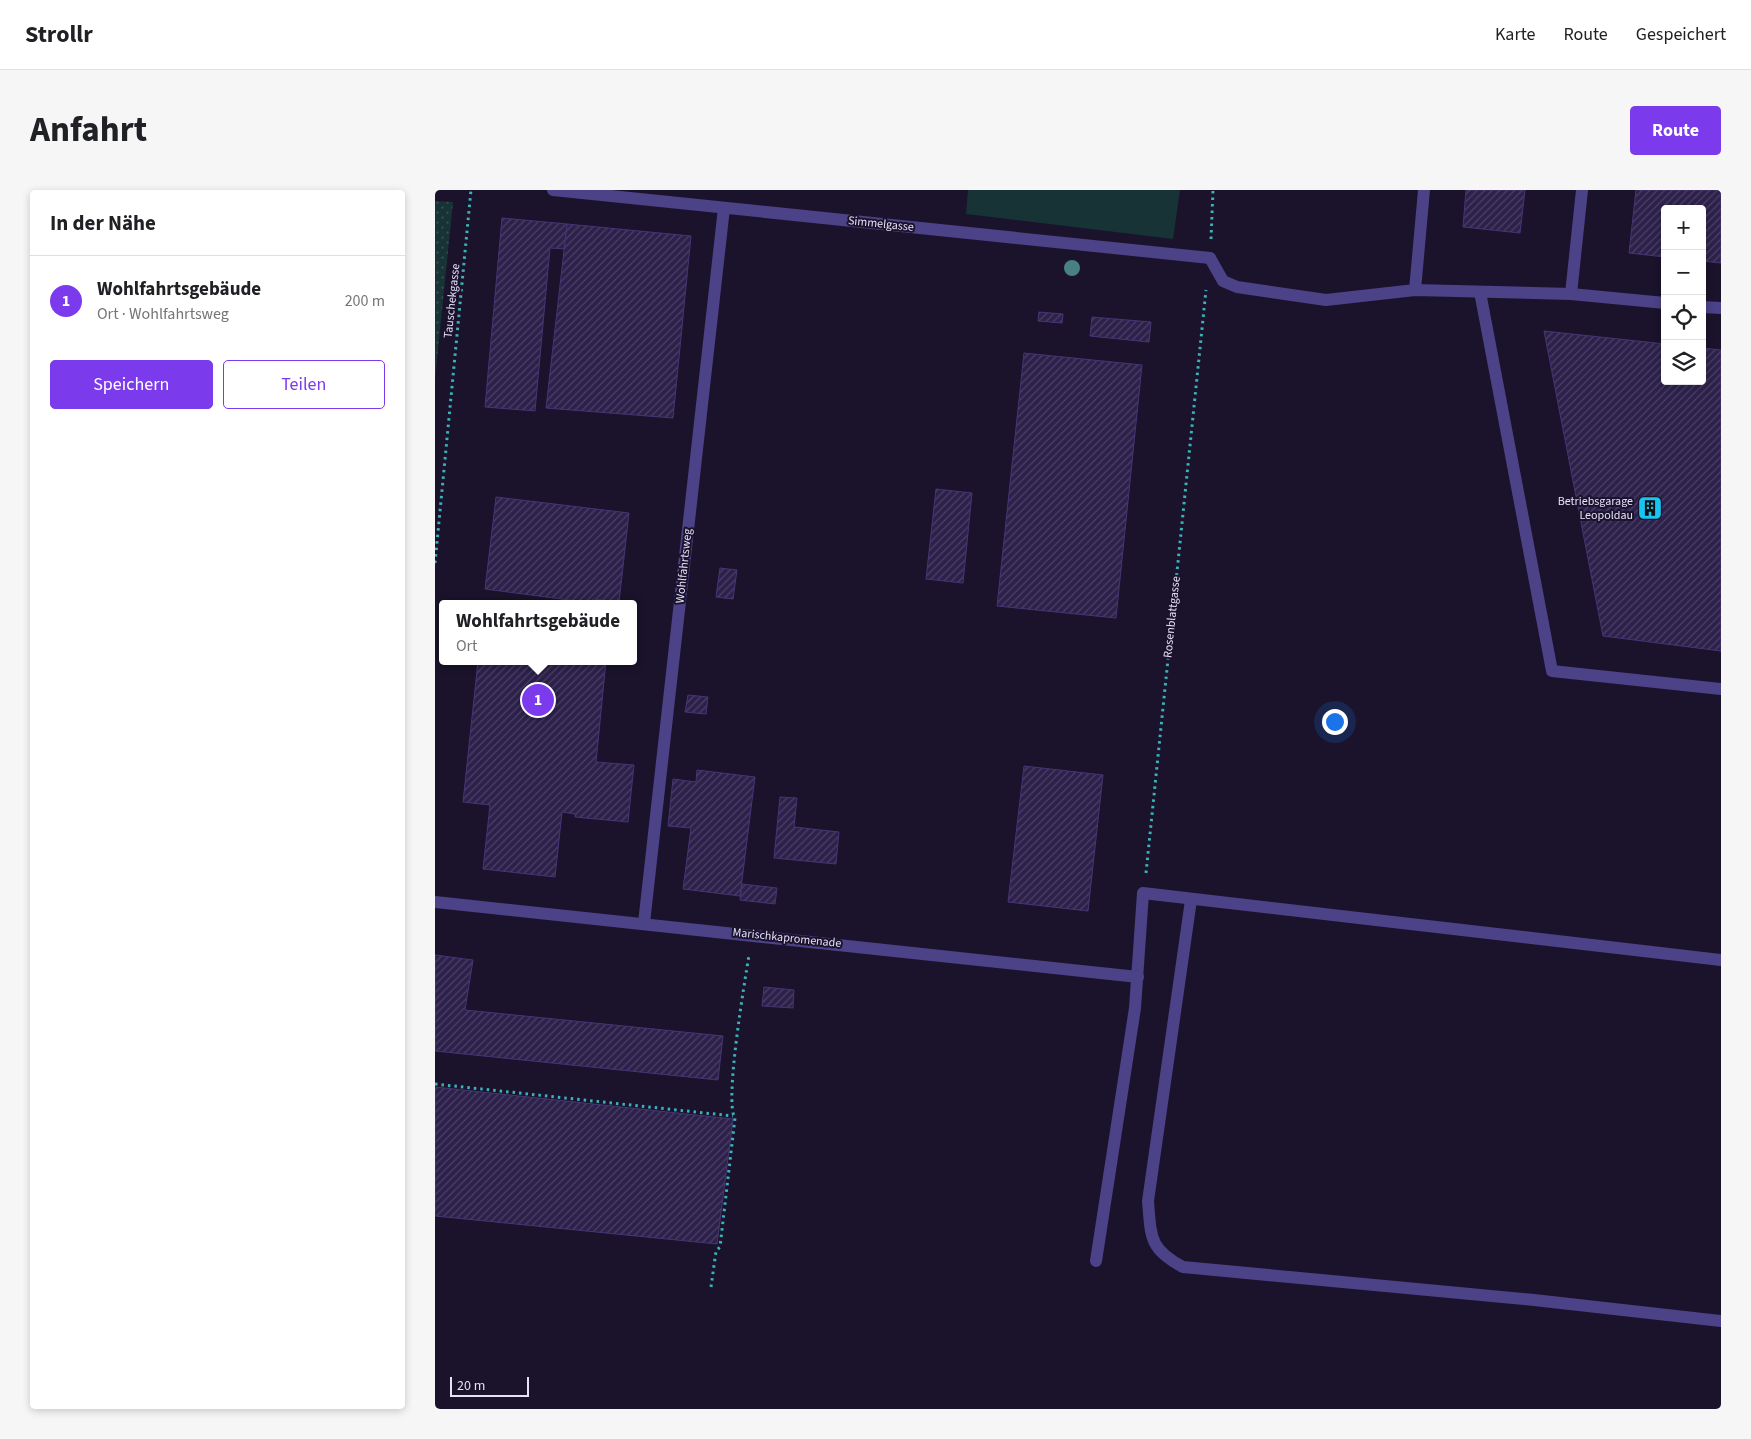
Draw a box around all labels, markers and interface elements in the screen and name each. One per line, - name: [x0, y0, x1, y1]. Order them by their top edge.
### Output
- text: Strollr: [25, 17, 93, 52]
- text: Karte: [1495, 22, 1535, 47]
- text: Route: [1563, 22, 1608, 47]
- text: Gespeichert: [1636, 22, 1726, 47]
- text: Anfahrt: [30, 105, 147, 155]
- button: Route: [1630, 106, 1721, 155]
- map controls: [1661, 205, 1706, 385]
- button: +: [1661, 205, 1706, 250]
- text: In der Nähe: [50, 208, 156, 238]
- street label: Simmelgasse: [847, 212, 915, 236]
- button: −: [1661, 250, 1706, 295]
- street label: Tauschekgasse: [440, 263, 464, 339]
- text: Wohlfahrtsgebäude: [97, 276, 261, 303]
- text: 1: [62, 290, 70, 312]
- text: 200 m: [345, 290, 385, 312]
- button: locate: [1661, 295, 1706, 340]
- text: Ort · Wohlfahrtsweg: [97, 303, 229, 325]
- button: layers: [1661, 340, 1706, 385]
- button: Speichern: [50, 360, 213, 409]
- button: Teilen: [223, 360, 385, 409]
- place label: Betriebsgarage Leopoldau: [1558, 493, 1633, 524]
- building icon: Betriebsgarage Leopoldau: [1637, 495, 1663, 521]
- street label: Wohlfahrtsweg: [672, 528, 696, 604]
- street label: Rosenblattgasse: [1159, 575, 1185, 659]
- popup: [439, 600, 637, 665]
- text: Wohlfahrtsgebäude: [456, 608, 620, 635]
- text: Ort: [456, 635, 478, 657]
- pin: 1: [522, 681, 554, 719]
- your location: [1322, 709, 1348, 735]
- street label: Marischkapromenade: [732, 924, 842, 952]
- scale bar: [450, 1374, 529, 1397]
- text: 20 m: [457, 1376, 485, 1396]

